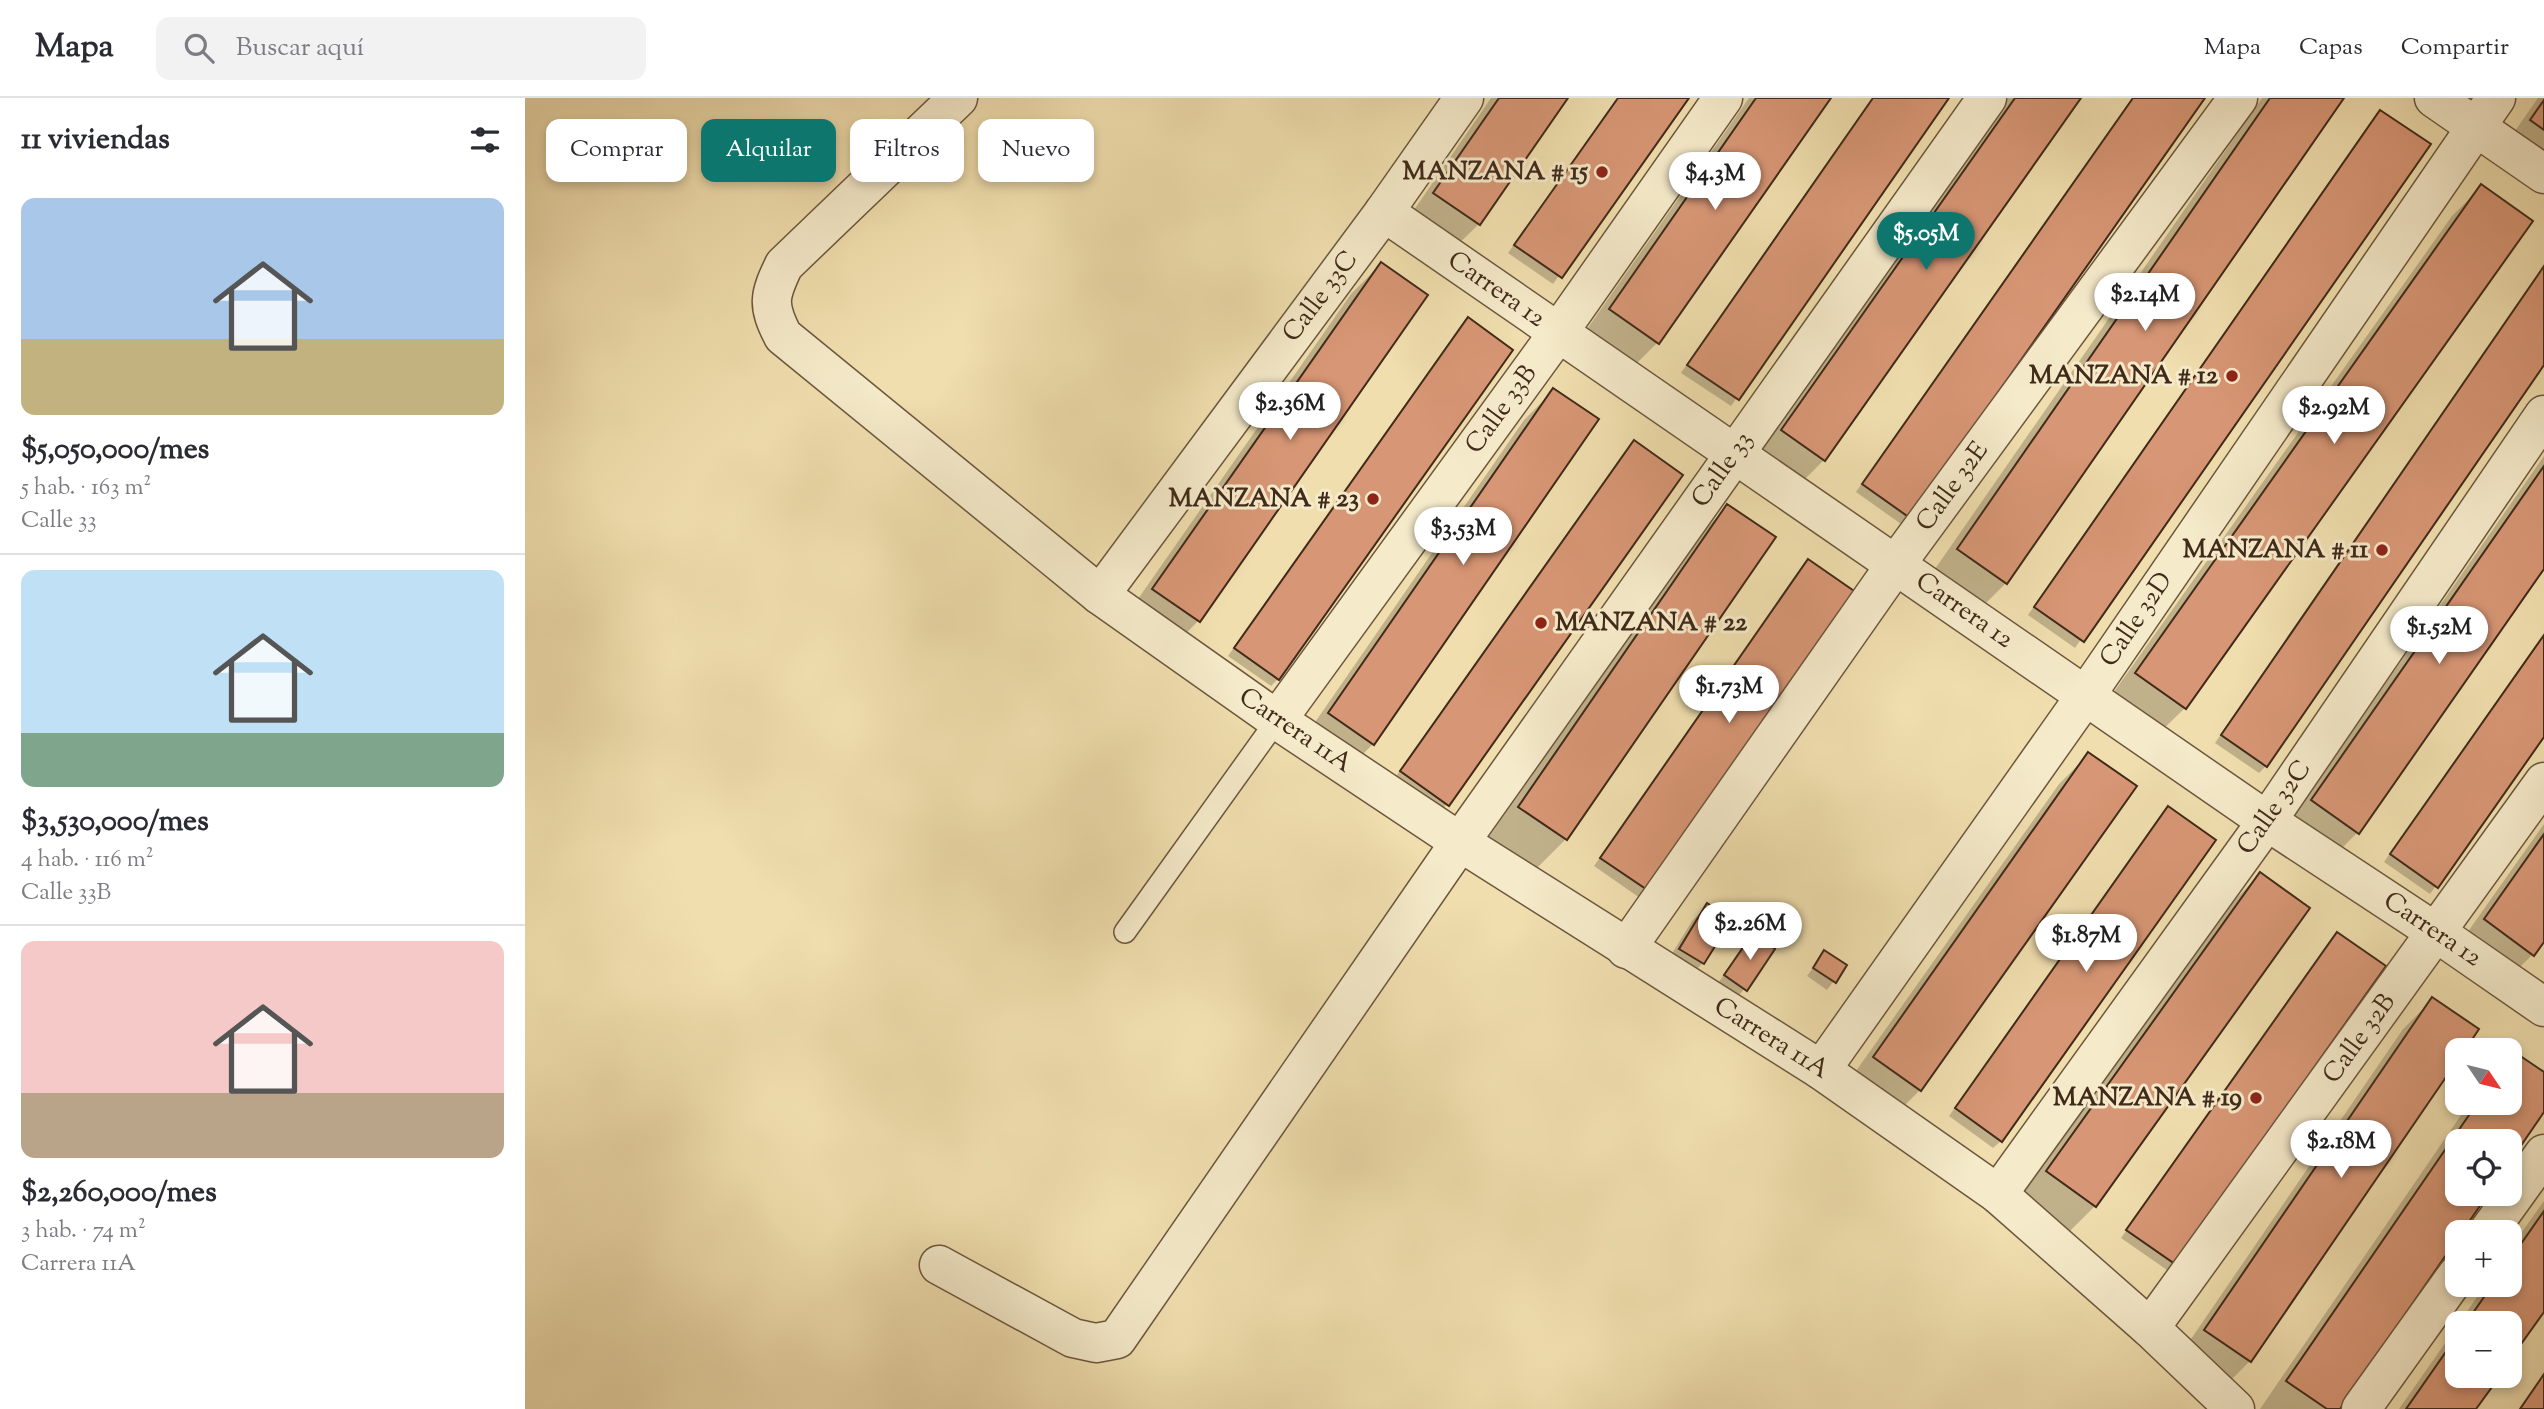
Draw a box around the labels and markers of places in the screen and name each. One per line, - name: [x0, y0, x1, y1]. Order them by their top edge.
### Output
- pin: $4.3M: [1666, 152, 1764, 212]
- place label: MANZANA # 15: [1402, 154, 1588, 191]
- marker: MANZANA # 15: [1594, 164, 1610, 180]
- pin: $5.05M: [1869, 212, 1983, 272]
- pin: $2.14M: [2088, 274, 2202, 333]
- place label: MANZANA # 12: [2029, 358, 2219, 395]
- marker: MANZANA # 12: [2224, 368, 2240, 384]
- pin: $2.36M: [1233, 382, 1347, 442]
- pin: $2.92M: [2277, 386, 2391, 446]
- place label: MANZANA # 23: [1168, 481, 1359, 518]
- marker: MANZANA # 23: [1365, 491, 1381, 507]
- pin: $3.53M: [1406, 508, 1520, 567]
- place label: MANZANA # 11: [2182, 532, 2368, 569]
- marker: MANZANA # 11: [2374, 542, 2390, 558]
- place label: MANZANA # 22: [1555, 605, 1748, 642]
- pin: $1.52M: [2382, 606, 2496, 666]
- marker: MANZANA # 22: [1533, 615, 1549, 631]
- pin: $1.73M: [1672, 666, 1786, 725]
- pin: $2.26M: [1693, 902, 1807, 962]
- pin: $1.87M: [2029, 914, 2143, 974]
- place label: MANZANA # 19: [2053, 1080, 2242, 1117]
- marker: MANZANA # 19: [2248, 1090, 2264, 1106]
- pin: $2.18M: [2284, 1121, 2398, 1180]

